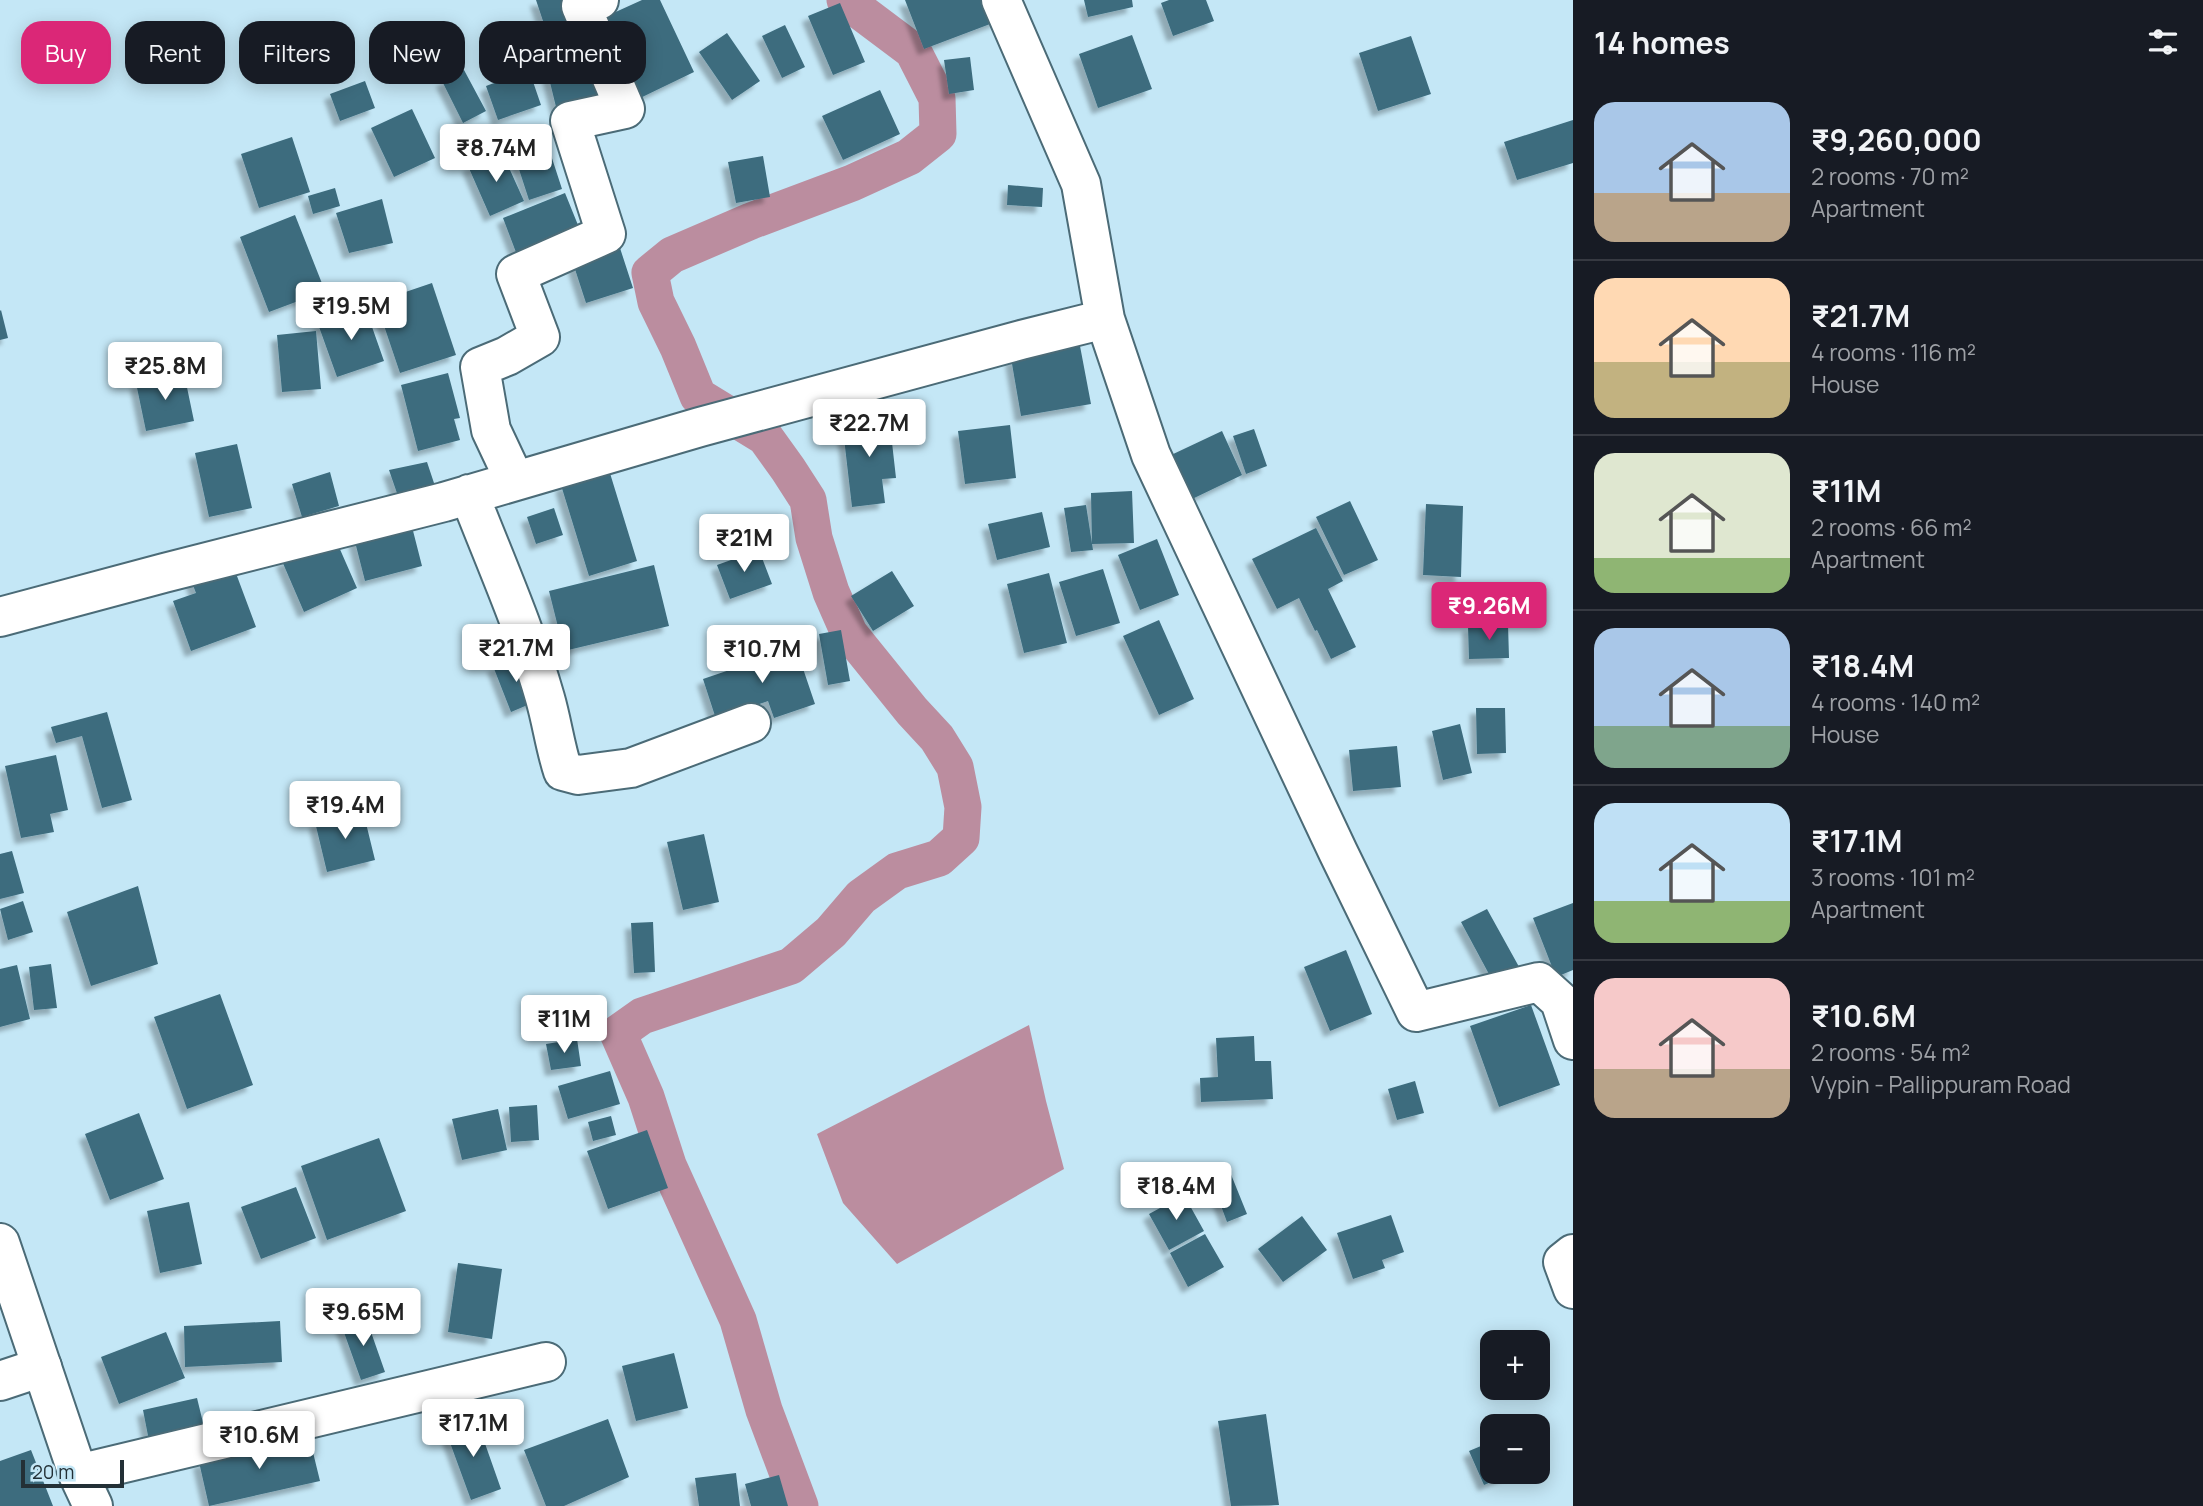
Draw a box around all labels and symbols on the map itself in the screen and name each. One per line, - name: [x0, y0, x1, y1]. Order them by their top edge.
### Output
- pin: ₹8.74M: [439, 124, 553, 184]
- pin: ₹19.5M: [294, 282, 408, 342]
- pin: ₹25.8M: [108, 342, 222, 402]
- pin: ₹22.7M: [812, 400, 926, 459]
- pin: ₹21M: [703, 514, 785, 574]
- pin: ₹9.26M: [1432, 582, 1546, 642]
- pin: ₹21.7M: [459, 624, 573, 684]
- pin: ₹10.7M: [705, 626, 819, 685]
- pin: ₹19.4M: [288, 782, 402, 841]
- pin: ₹11M: [523, 996, 605, 1055]
- pin: ₹18.4M: [1119, 1162, 1233, 1222]
- pin: ₹9.65M: [306, 1288, 420, 1348]
- pin: ₹17.1M: [416, 1400, 530, 1459]
- pin: ₹10.6M: [202, 1412, 316, 1471]
- scale bar: [21, 1457, 124, 1489]

